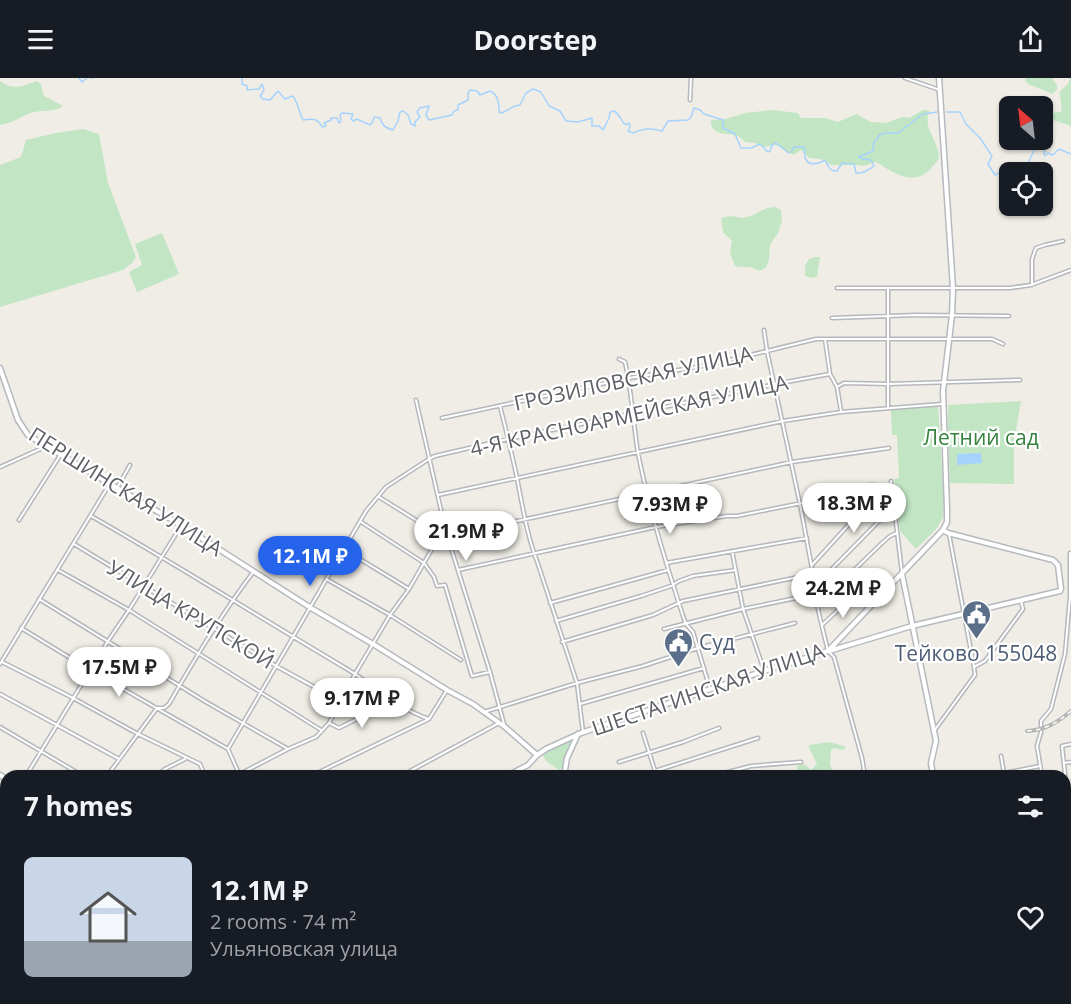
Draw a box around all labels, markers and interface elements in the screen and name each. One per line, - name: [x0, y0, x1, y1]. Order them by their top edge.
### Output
- text: Doorstep: [474, 21, 597, 58]
- icon: menu: [24, 23, 57, 56]
- icon: share: [1014, 23, 1047, 56]
- north arrow: [999, 96, 1053, 150]
- map controls: [999, 96, 1053, 216]
- button: locate: [999, 162, 1053, 216]
- street label: ГРОЗИЛОВСКАЯ УЛИЦА: [511, 339, 756, 417]
- street label: 4-Я КРАСНОАРМЕЙСКАЯ УЛИЦА: [468, 367, 791, 462]
- street label: ПЕРШИНСКАЯ УЛИЦА: [24, 420, 229, 562]
- park label: Летний сад: [923, 423, 1039, 451]
- pin: 18.3M ₽: [799, 483, 909, 534]
- pin: 7.93M ₽: [615, 484, 725, 535]
- text: 18.3M ₽: [816, 489, 892, 516]
- text: 7.93M ₽: [632, 490, 708, 517]
- pin: 21.9M ₽: [411, 511, 521, 562]
- text: 21.9M ₽: [428, 517, 504, 544]
- pin: 12.1M ₽: [255, 536, 365, 587]
- text: 12.1M ₽: [272, 542, 348, 569]
- street label: УЛИЦА КРУПСКОЙ: [102, 553, 280, 675]
- pin: 24.2M ₽: [788, 568, 898, 619]
- text: 24.2M ₽: [805, 574, 881, 601]
- public building icon: Тейково 155048: [960, 598, 992, 640]
- public building icon: Суд: [662, 626, 694, 668]
- place label: Суд: [699, 628, 735, 656]
- street label: ШЕСТАГИНСКАЯ УЛИЦА: [588, 636, 829, 742]
- place label: Тейково 155048: [895, 639, 1057, 667]
- pin: 17.5M ₽: [64, 647, 174, 698]
- text: 17.5M ₽: [81, 653, 157, 680]
- pin: 9.17M ₽: [307, 678, 417, 729]
- text: 9.17M ₽: [324, 684, 400, 711]
- text: 7 homes: [24, 788, 133, 824]
- icon: filters: [1014, 790, 1047, 823]
- text: 12.1M ₽: [210, 872, 308, 908]
- icon: home: [72, 881, 144, 953]
- icon: heart: [1014, 901, 1047, 934]
- text: 2 rooms · 74 m²: [210, 908, 356, 935]
- text: Ульяновская улица: [210, 935, 398, 962]

